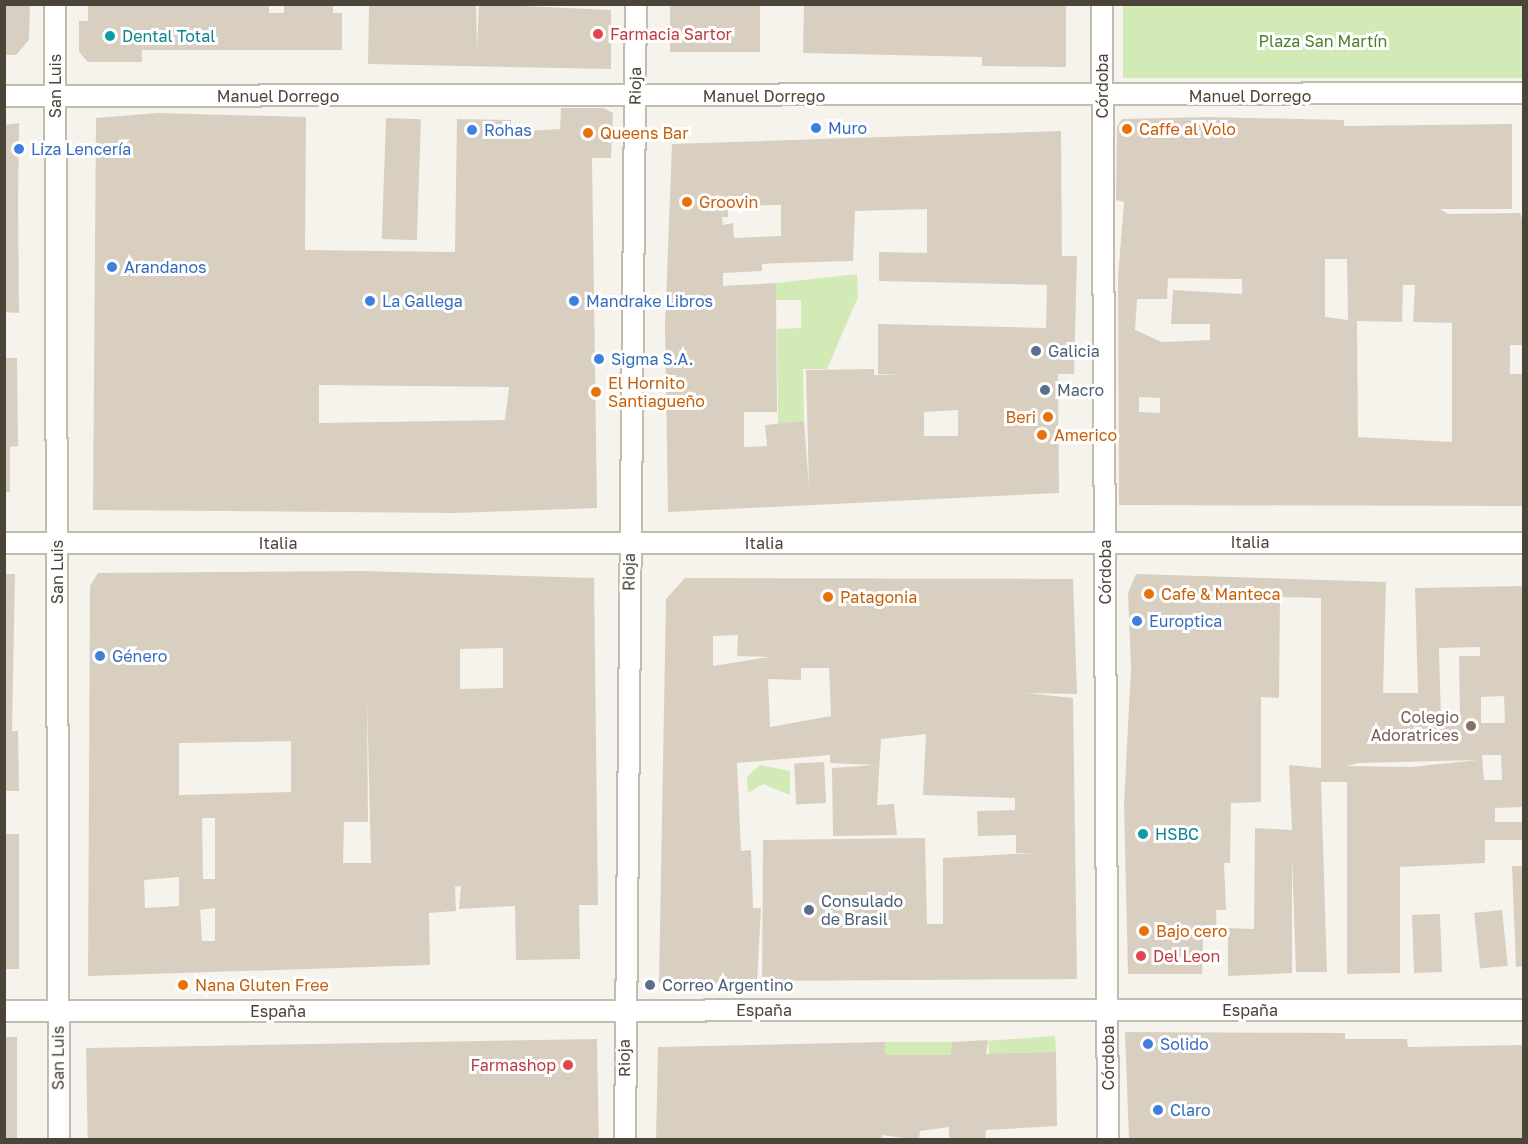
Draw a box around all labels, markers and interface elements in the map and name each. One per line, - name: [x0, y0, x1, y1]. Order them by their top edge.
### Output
- place label: Farmacia Sartor: [610, 24, 732, 44]
- place label: Dental Total: [122, 26, 215, 46]
- marker: Farmacia Sartor: [591, 27, 605, 41]
- marker: Dental Total: [103, 29, 117, 43]
- park label: Plaza San Martín: [1259, 31, 1387, 51]
- street label: San Luis: [45, 54, 65, 118]
- street label: Córdoba: [1092, 54, 1112, 118]
- street label: Rioja: [625, 67, 645, 105]
- street label: Manuel Dorrego: [217, 86, 339, 106]
- street label: Manuel Dorrego: [703, 86, 825, 106]
- street label: Manuel Dorrego: [1189, 86, 1311, 106]
- place label: Muro: [828, 118, 867, 138]
- place label: Caffe al Volo: [1139, 119, 1236, 139]
- place label: Rohas: [484, 120, 532, 140]
- marker: Muro: [809, 121, 823, 135]
- marker: Caffe al Volo: [1120, 122, 1134, 136]
- marker: Rohas: [465, 123, 479, 137]
- place label: Queens Bar: [600, 123, 688, 143]
- marker: Queens Bar: [581, 126, 595, 140]
- place label: Liza Lencería: [31, 139, 131, 159]
- marker: Liza Lencería: [12, 142, 26, 156]
- place label: Groovin: [699, 192, 758, 212]
- marker: Groovin: [680, 195, 694, 209]
- place label: Arandanos: [124, 257, 206, 277]
- marker: Arandanos: [105, 260, 119, 274]
- place label: La Gallega: [382, 291, 463, 311]
- place label: Mandrake Libros: [586, 291, 713, 311]
- marker: La Gallega: [363, 294, 377, 308]
- marker: Mandrake Libros: [567, 294, 581, 308]
- place label: Galicia: [1048, 341, 1100, 361]
- marker: Galicia: [1029, 344, 1043, 358]
- place label: Sigma S.A.: [611, 349, 693, 369]
- marker: Sigma S.A.: [592, 352, 606, 366]
- place label: El Hornito Santiagueño: [608, 373, 705, 411]
- place label: Macro: [1057, 380, 1104, 400]
- marker: Macro: [1038, 383, 1052, 397]
- marker: El Hornito Santiagueño: [589, 385, 603, 399]
- place label: Beri: [1005, 407, 1036, 427]
- marker: Beri: [1041, 410, 1055, 424]
- place label: Americo: [1054, 425, 1117, 445]
- marker: Americo: [1035, 428, 1049, 442]
- street label: Italia: [1231, 532, 1269, 552]
- street label: Italia: [259, 533, 297, 553]
- street label: Italia: [745, 533, 783, 553]
- street label: San Luis: [47, 540, 67, 604]
- street label: Córdoba: [1095, 540, 1115, 604]
- street label: Rioja: [619, 553, 639, 591]
- place label: Cafe & Manteca: [1161, 584, 1281, 604]
- place label: Patagonia: [840, 587, 917, 607]
- marker: Cafe & Manteca: [1142, 587, 1156, 601]
- marker: Patagonia: [821, 590, 835, 604]
- place label: Europtica: [1149, 611, 1222, 631]
- marker: Europtica: [1130, 614, 1144, 628]
- place label: Género: [112, 646, 167, 666]
- marker: Género: [93, 649, 107, 663]
- place label: Colegio Adoratrices: [1371, 707, 1459, 745]
- marker: Colegio Adoratrices: [1464, 719, 1478, 733]
- place label: HSBC: [1155, 824, 1199, 844]
- marker: HSBC: [1136, 827, 1150, 841]
- place label: Consulado de Brasil: [821, 891, 903, 929]
- marker: Consulado de Brasil: [802, 903, 816, 917]
- place label: Bajo cero: [1156, 921, 1227, 941]
- marker: Bajo cero: [1137, 924, 1151, 938]
- place label: Del Leon: [1153, 946, 1220, 966]
- marker: Del Leon: [1134, 949, 1148, 963]
- place label: Nana Gluten Free: [195, 975, 329, 995]
- place label: Correo Argentino: [662, 975, 793, 995]
- marker: Nana Gluten Free: [176, 978, 190, 992]
- marker: Correo Argentino: [643, 978, 657, 992]
- street label: España: [736, 1000, 792, 1020]
- street label: España: [1222, 1000, 1278, 1020]
- street label: España: [250, 1001, 306, 1021]
- street label: San Luis: [48, 1026, 68, 1090]
- street label: Córdoba: [1098, 1026, 1118, 1090]
- place label: Solido: [1160, 1034, 1209, 1054]
- marker: Solido: [1141, 1037, 1155, 1051]
- street label: Rioja: [614, 1039, 634, 1077]
- place label: Farmashop: [471, 1055, 556, 1075]
- marker: Farmashop: [561, 1058, 575, 1072]
- place label: Claro: [1170, 1100, 1211, 1120]
- marker: Claro: [1151, 1103, 1165, 1117]

